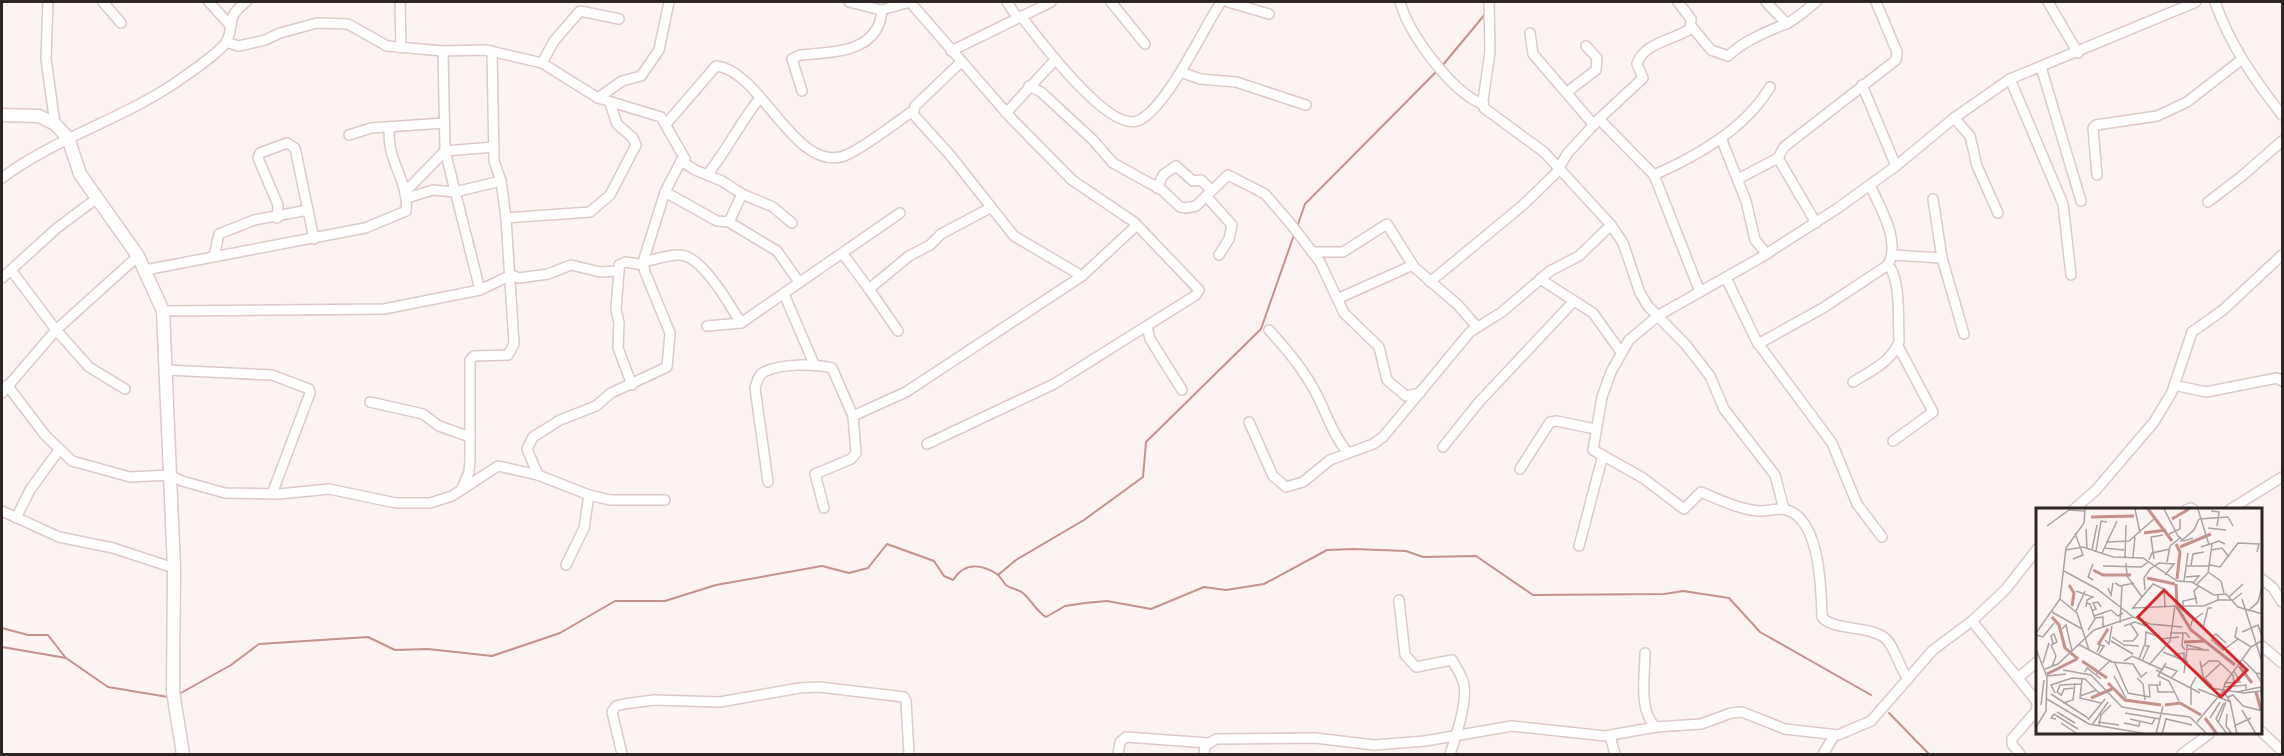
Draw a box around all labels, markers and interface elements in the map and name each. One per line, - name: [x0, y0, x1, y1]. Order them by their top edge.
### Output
- inset map: [2036, 508, 2263, 735]

